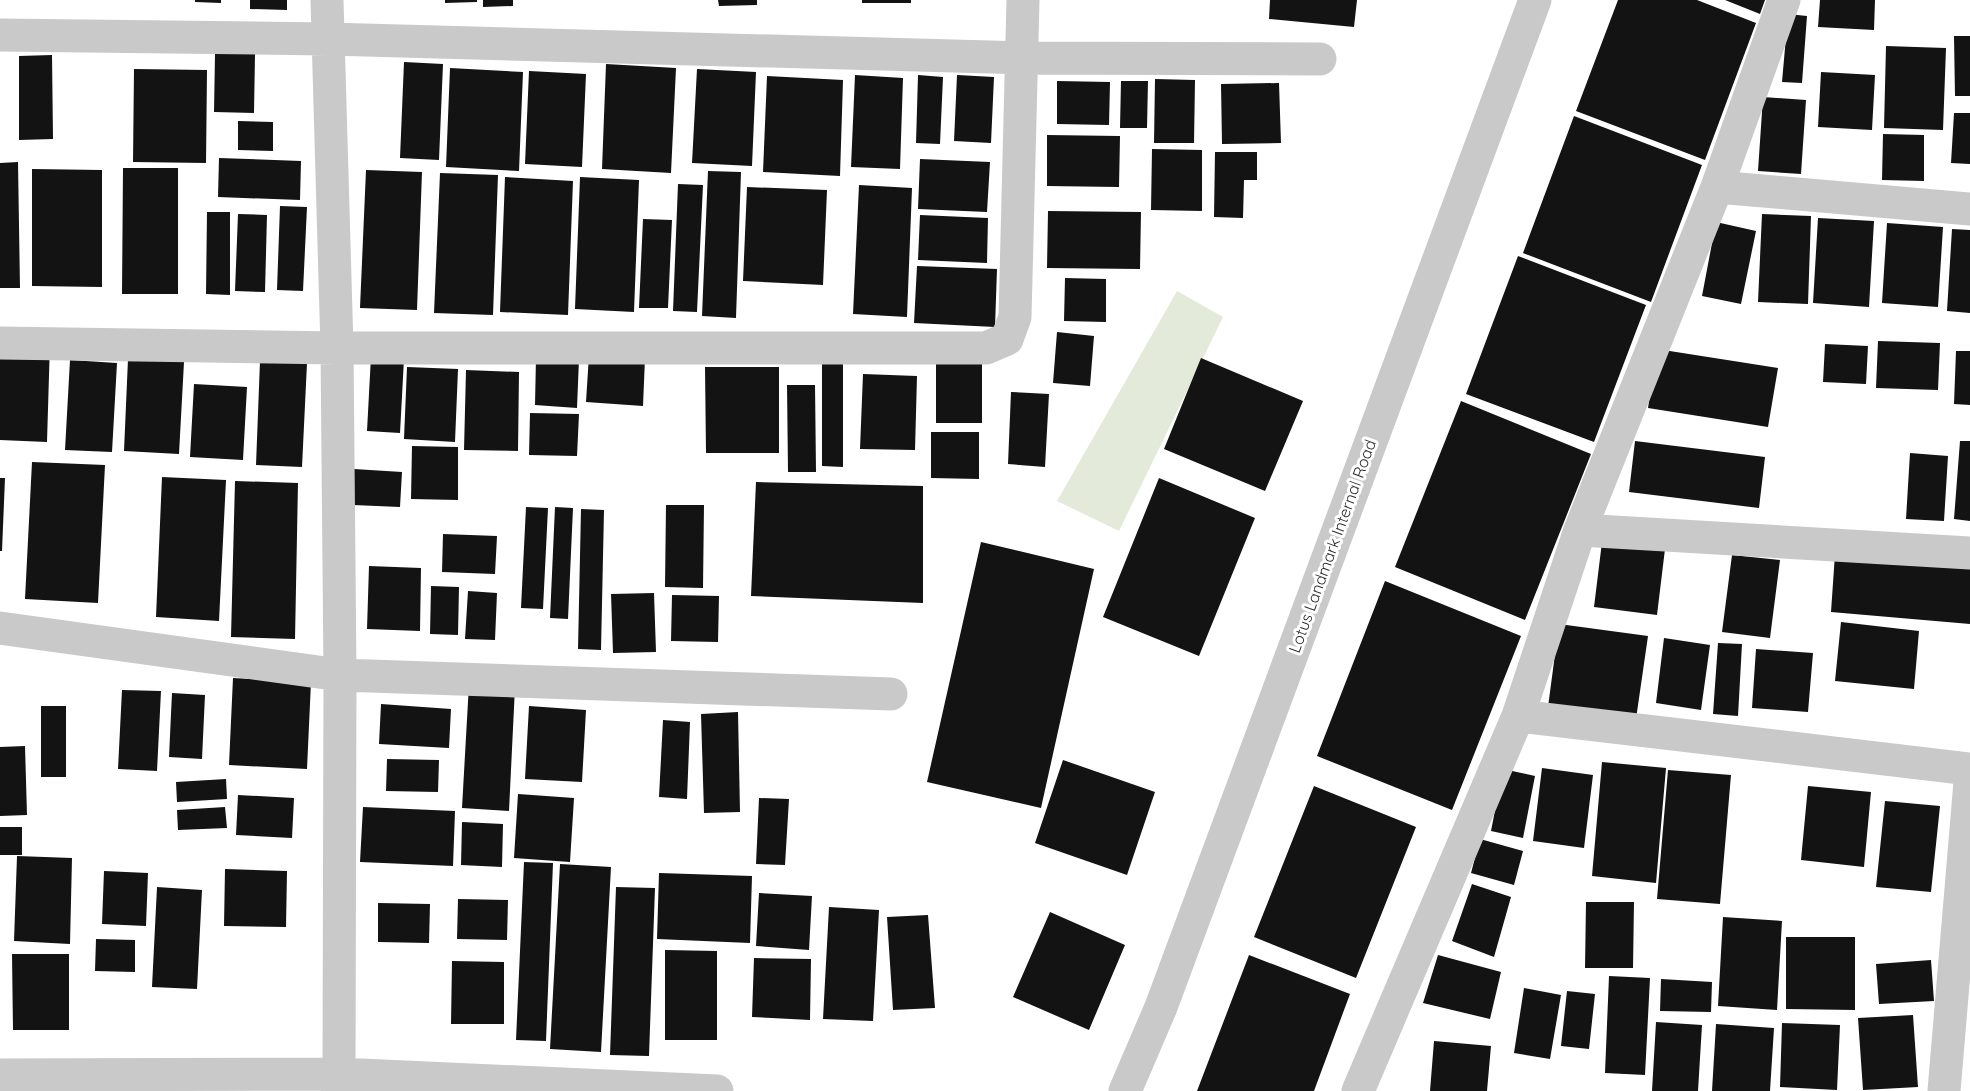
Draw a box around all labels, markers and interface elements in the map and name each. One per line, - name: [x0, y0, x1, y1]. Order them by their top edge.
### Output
- street label: Lotus Landmark Internal Road: [1284, 437, 1380, 655]

